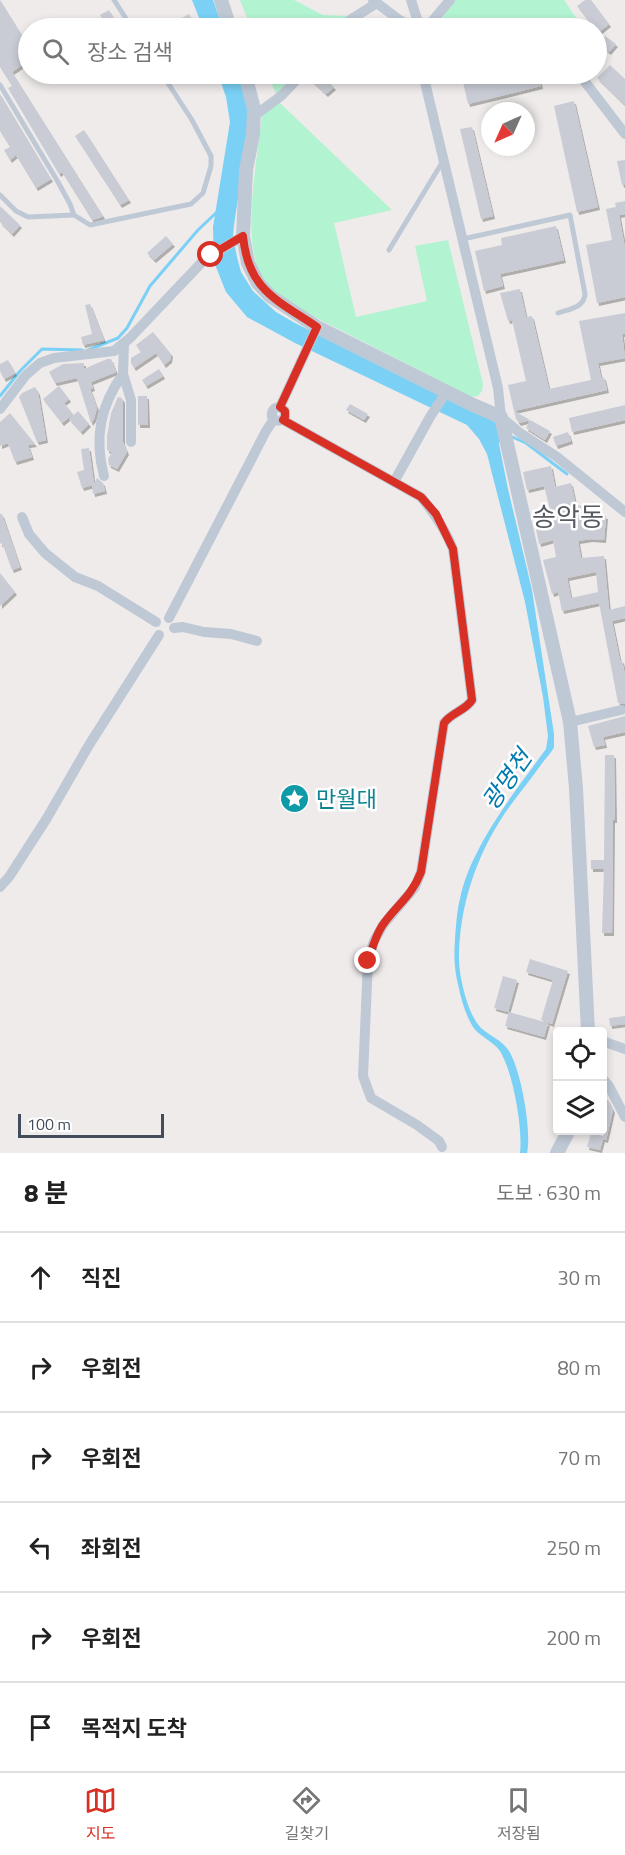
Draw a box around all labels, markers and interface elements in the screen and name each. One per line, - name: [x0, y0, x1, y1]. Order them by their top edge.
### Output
- search box: [18, 18, 607, 84]
- icon: search: [39, 35, 72, 68]
- text: 장소 검색: [87, 35, 173, 69]
- north arrow: [481, 102, 535, 156]
- route start: [197, 241, 223, 267]
- district label: 송악동: [532, 497, 604, 536]
- water label: 광명천: [472, 740, 542, 817]
- place label: 만월대: [316, 782, 377, 816]
- place icon: 만월대: [279, 783, 311, 815]
- route end: [354, 947, 380, 973]
- map controls: [553, 1027, 607, 1135]
- button: locate: [553, 1027, 607, 1081]
- button: layers: [553, 1081, 607, 1135]
- scale bar: [18, 1111, 164, 1138]
- text: 100 m: [27, 1112, 71, 1136]
- text: 8 분: [24, 1173, 68, 1212]
- text: 도보 · 630 m: [496, 1177, 601, 1208]
- icon: ahead: [24, 1261, 57, 1294]
- text: 직진: [81, 1261, 121, 1295]
- text: 30 m: [557, 1262, 601, 1293]
- icon: right: [24, 1351, 57, 1384]
- text: 우회전: [81, 1351, 142, 1385]
- text: 80 m: [557, 1352, 601, 1383]
- icon: right: [24, 1441, 57, 1474]
- text: 우회전: [81, 1441, 142, 1475]
- text: 70 m: [557, 1442, 601, 1473]
- icon: left: [24, 1531, 57, 1564]
- text: 좌회전: [81, 1531, 142, 1565]
- text: 250 m: [546, 1532, 601, 1563]
- icon: right: [24, 1621, 57, 1654]
- text: 우회전: [81, 1621, 142, 1655]
- text: 200 m: [546, 1622, 601, 1653]
- icon: arrive: [24, 1711, 57, 1744]
- text: 목적지 도착: [81, 1711, 187, 1745]
- tab: 지도: [84, 1784, 117, 1845]
- tab: 길찾기: [285, 1784, 329, 1845]
- tab: 저장됨: [497, 1784, 541, 1845]

